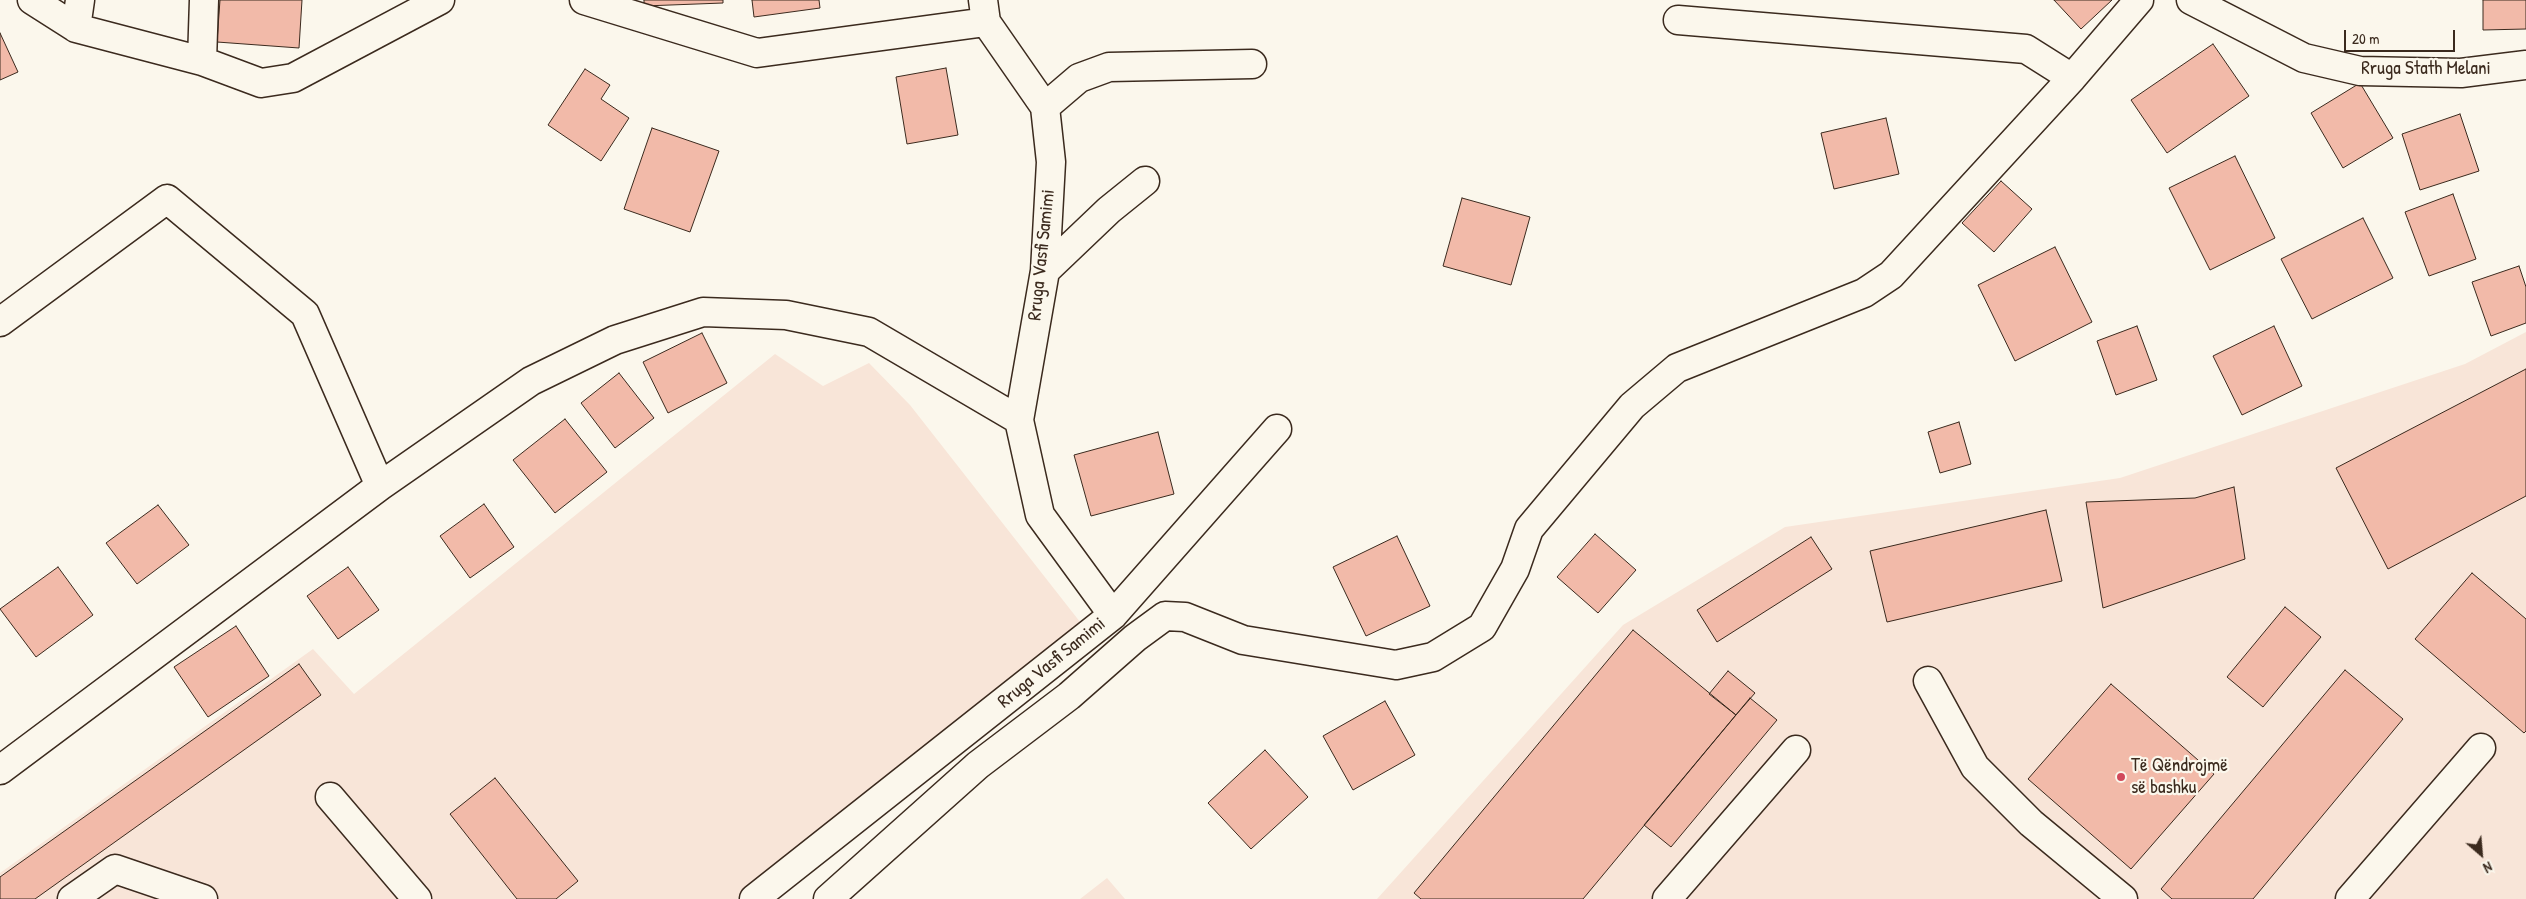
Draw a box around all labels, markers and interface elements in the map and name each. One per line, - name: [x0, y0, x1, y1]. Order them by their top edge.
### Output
- scale bar: [2346, 20, 2457, 52]
- text: 20 m: [2352, 28, 2379, 49]
- street label: Rruga Stath Melani: [2361, 58, 2491, 80]
- street label: Rruga Vasfi Samimi: [1024, 188, 1060, 322]
- street label: Rruga Vasfi Samimi: [994, 613, 1110, 713]
- place label: Të Qëndrojmë së bashku: [2131, 755, 2228, 799]
- marker: Të Qëndrojmë së bashku: [2115, 771, 2127, 783]
- north arrow: [2456, 829, 2506, 879]
- text: N: [2480, 858, 2496, 878]

